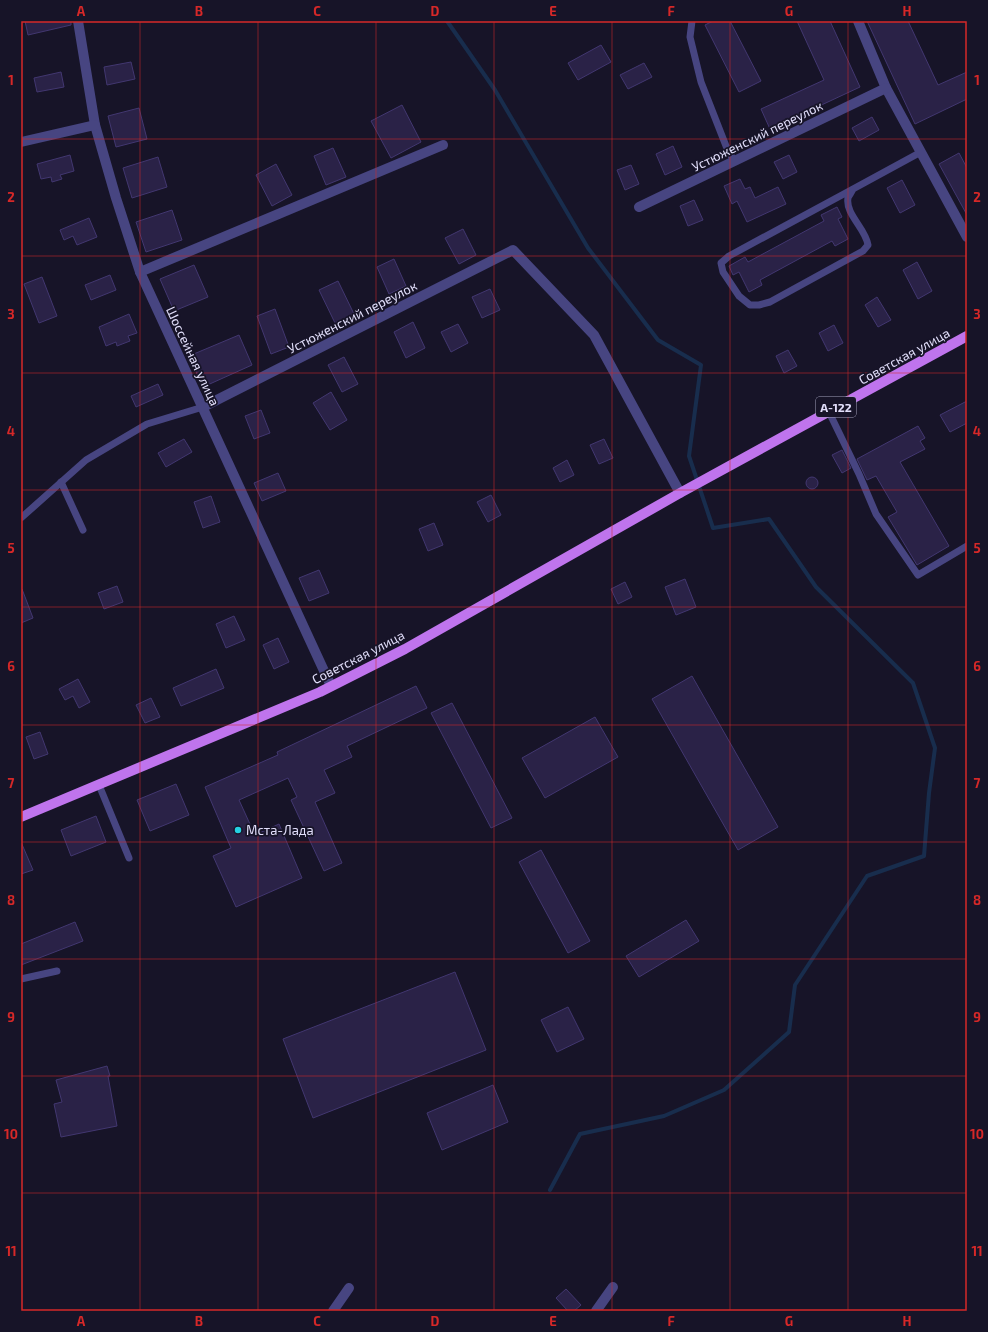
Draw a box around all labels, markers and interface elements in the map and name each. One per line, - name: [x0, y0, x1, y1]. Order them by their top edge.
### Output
- text: A: [77, 3, 86, 19]
- text: B: [195, 3, 203, 19]
- text: C: [313, 3, 321, 19]
- text: D: [431, 3, 440, 19]
- text: E: [549, 3, 557, 19]
- text: F: [667, 3, 675, 19]
- text: G: [785, 3, 793, 19]
- text: H: [903, 3, 912, 19]
- text: 1: [8, 72, 14, 88]
- text: 1: [974, 72, 980, 88]
- street label: Устюженский переулок: [689, 97, 825, 175]
- text: 2: [7, 189, 15, 205]
- text: 2: [973, 189, 981, 205]
- street label: Устюженский переулок: [284, 277, 420, 357]
- street label: Шоссейная улица: [163, 304, 223, 408]
- text: 3: [7, 306, 15, 322]
- text: 3: [973, 306, 981, 322]
- street label: Советская улица: [856, 324, 952, 388]
- road number: А-122: [816, 397, 856, 417]
- text: 4: [7, 423, 15, 439]
- text: 4: [973, 423, 981, 439]
- text: 5: [7, 540, 15, 556]
- text: 5: [973, 540, 981, 556]
- street label: Советская улица: [309, 627, 407, 687]
- text: 6: [7, 658, 15, 674]
- text: 6: [973, 658, 981, 674]
- text: 7: [8, 775, 15, 791]
- text: 7: [974, 775, 981, 791]
- place label: Мста-Лада: [246, 822, 314, 838]
- marker: Мста-Лада: [233, 825, 243, 835]
- text: 8: [7, 892, 15, 908]
- text: 8: [973, 892, 981, 908]
- text: 9: [7, 1009, 15, 1025]
- text: 9: [973, 1009, 981, 1025]
- text: 10: [4, 1126, 18, 1142]
- text: 10: [970, 1126, 984, 1142]
- text: 11: [5, 1243, 17, 1259]
- text: 11: [971, 1243, 983, 1259]
- text: A: [77, 1313, 86, 1329]
- text: B: [195, 1313, 203, 1329]
- text: C: [313, 1313, 321, 1329]
- text: D: [431, 1313, 440, 1329]
- text: E: [549, 1313, 557, 1329]
- text: F: [667, 1313, 675, 1329]
- text: G: [785, 1313, 793, 1329]
- text: H: [903, 1313, 912, 1329]

